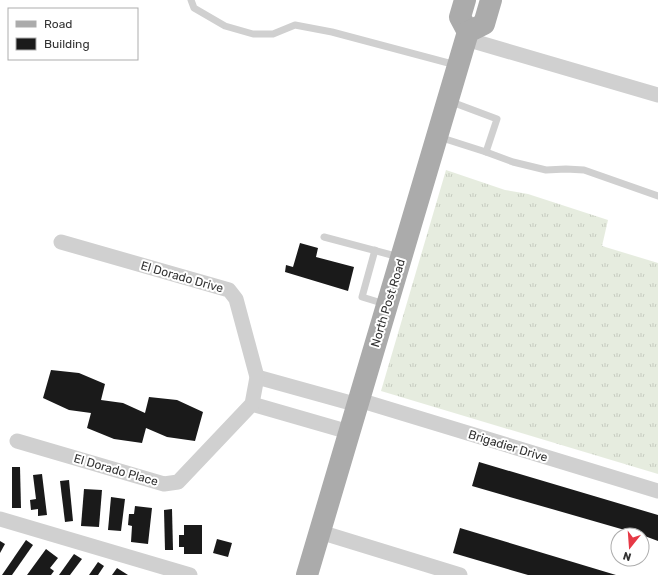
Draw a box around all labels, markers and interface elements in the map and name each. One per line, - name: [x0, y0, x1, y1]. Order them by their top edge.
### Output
- legend: [8, 8, 138, 60]
- text: Road: [44, 17, 72, 31]
- text: Building: [44, 37, 90, 51]
- street label: North Post Road: [368, 257, 408, 349]
- street label: El Dorado Drive: [139, 259, 225, 296]
- street label: Brigadier Drive: [467, 427, 550, 465]
- street label: El Dorado Place: [72, 451, 160, 489]
- north arrow: [610, 527, 650, 567]
- text: N: [621, 549, 633, 563]

